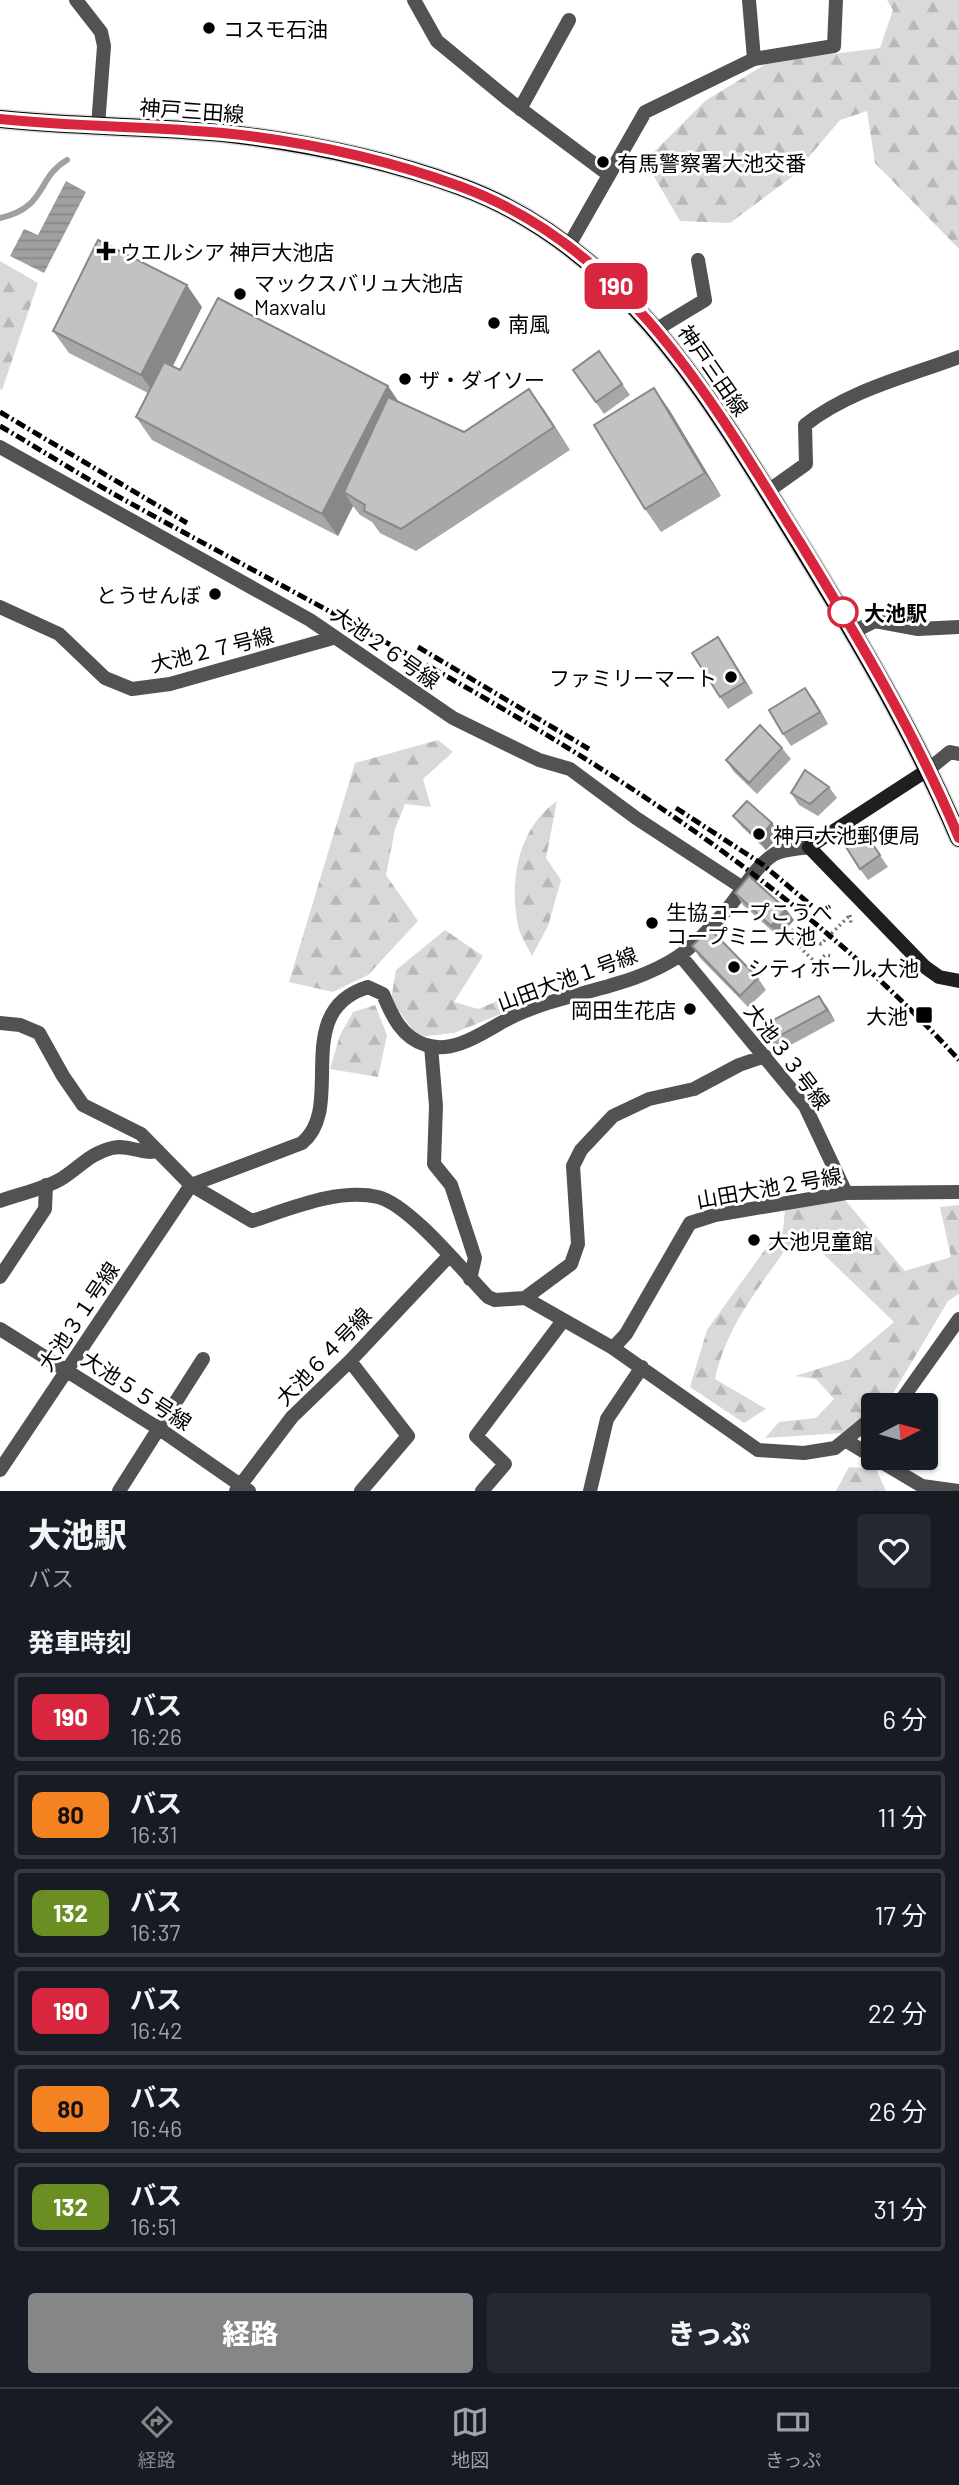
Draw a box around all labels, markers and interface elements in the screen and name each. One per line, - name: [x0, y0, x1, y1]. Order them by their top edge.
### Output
- place label: コスモ石油: [223, 16, 328, 41]
- marker: コスモ石油: [201, 20, 217, 36]
- street label: 神戸三田線: [139, 94, 245, 126]
- place label: 有馬警察署大池交番: [617, 150, 806, 175]
- marker: 有馬警察署大池交番: [595, 154, 611, 170]
- place label: ウエルシア 神戸大池店: [120, 239, 334, 264]
- marker: ウエルシア 神戸大池店: [98, 243, 114, 259]
- line badge: 190: [576, 263, 656, 309]
- place label: マックスバリュ大池店 Maxvalu: [254, 270, 463, 319]
- text: 190: [599, 271, 633, 300]
- marker: マックスバリュ大池店 Maxvalu: [232, 286, 248, 302]
- place label: 南風: [508, 311, 550, 336]
- marker: 南風: [486, 315, 502, 331]
- street label: 神戸三田線: [674, 320, 754, 420]
- place label: ザ・ダイソー: [419, 367, 545, 392]
- marker: ザ・ダイソー: [397, 371, 413, 387]
- place label: とうせんぼ: [96, 582, 201, 607]
- marker: とうせんぼ: [207, 586, 223, 602]
- marker: 大池駅: [828, 597, 858, 627]
- place label: 大池駅: [864, 600, 927, 625]
- street label: 大池２６号線: [327, 601, 445, 693]
- street label: 大池２７号線: [148, 622, 276, 676]
- place label: ファミリーマート: [549, 665, 717, 690]
- marker: ファミリーマート: [723, 669, 739, 685]
- place label: 神戸大池郵便局: [773, 822, 920, 847]
- marker: 神戸大池郵便局: [751, 826, 767, 842]
- place label: 生協コープこうべ コープミニ 大池: [666, 899, 833, 948]
- marker: 生協コープこうべ コープミニ 大池: [644, 915, 660, 931]
- street label: 山田大池１号線: [494, 941, 640, 1015]
- place label: シティホール 大池: [748, 955, 919, 980]
- marker: シティホール 大池: [726, 959, 742, 975]
- place label: 岡田生花店: [571, 997, 676, 1022]
- street label: 大池３３号線: [740, 998, 836, 1114]
- marker: 岡田生花店: [682, 1001, 698, 1017]
- place label: 大池: [866, 1003, 908, 1028]
- marker: 大池: [914, 1005, 934, 1025]
- street label: 山田大池２号線: [694, 1162, 844, 1212]
- place label: 大池児童館: [768, 1228, 873, 1253]
- marker: 大池児童館: [746, 1232, 762, 1248]
- street label: 大池３１号線: [32, 1257, 124, 1375]
- street label: 大池６４号線: [270, 1302, 376, 1410]
- street label: 大池５５号線: [77, 1345, 197, 1435]
- north arrow: [861, 1393, 938, 1470]
- map controls: [861, 1393, 938, 1470]
- text: 大池駅: [28, 1514, 127, 1554]
- button: heart: [857, 1514, 931, 1588]
- text: バス: [28, 1564, 74, 1592]
- text: 発車時刻: [28, 1626, 132, 1657]
- text: バス: [130, 1689, 182, 1720]
- text: 190: [53, 1702, 88, 1731]
- text: 6 分: [882, 1703, 927, 1734]
- text: 16:26: [130, 1722, 182, 1750]
- text: バス: [130, 1787, 182, 1818]
- text: 80: [57, 1800, 84, 1829]
- text: 11 分: [878, 1801, 927, 1832]
- text: 16:31: [130, 1820, 177, 1848]
- text: バス: [130, 1885, 182, 1916]
- text: 132: [53, 1898, 88, 1927]
- text: 17 分: [874, 1899, 927, 1930]
- text: 16:37: [130, 1918, 180, 1946]
- text: バス: [130, 1983, 182, 2014]
- text: 190: [53, 1996, 88, 2025]
- text: 22 分: [868, 1997, 927, 2028]
- text: 16:42: [130, 2016, 183, 2044]
- text: バス: [130, 2081, 182, 2112]
- text: 80: [57, 2094, 84, 2123]
- text: 26 分: [868, 2095, 927, 2126]
- text: 16:46: [130, 2114, 182, 2142]
- text: バス: [130, 2179, 182, 2210]
- text: 132: [53, 2192, 88, 2221]
- text: 31 分: [873, 2193, 927, 2224]
- text: 16:51: [130, 2212, 177, 2240]
- button: 経路: [28, 2293, 473, 2373]
- button: きっぷ: [487, 2293, 931, 2373]
- tab: 経路: [138, 2403, 176, 2472]
- tab: 地図: [451, 2403, 489, 2472]
- tab: きっぷ: [765, 2403, 821, 2472]

